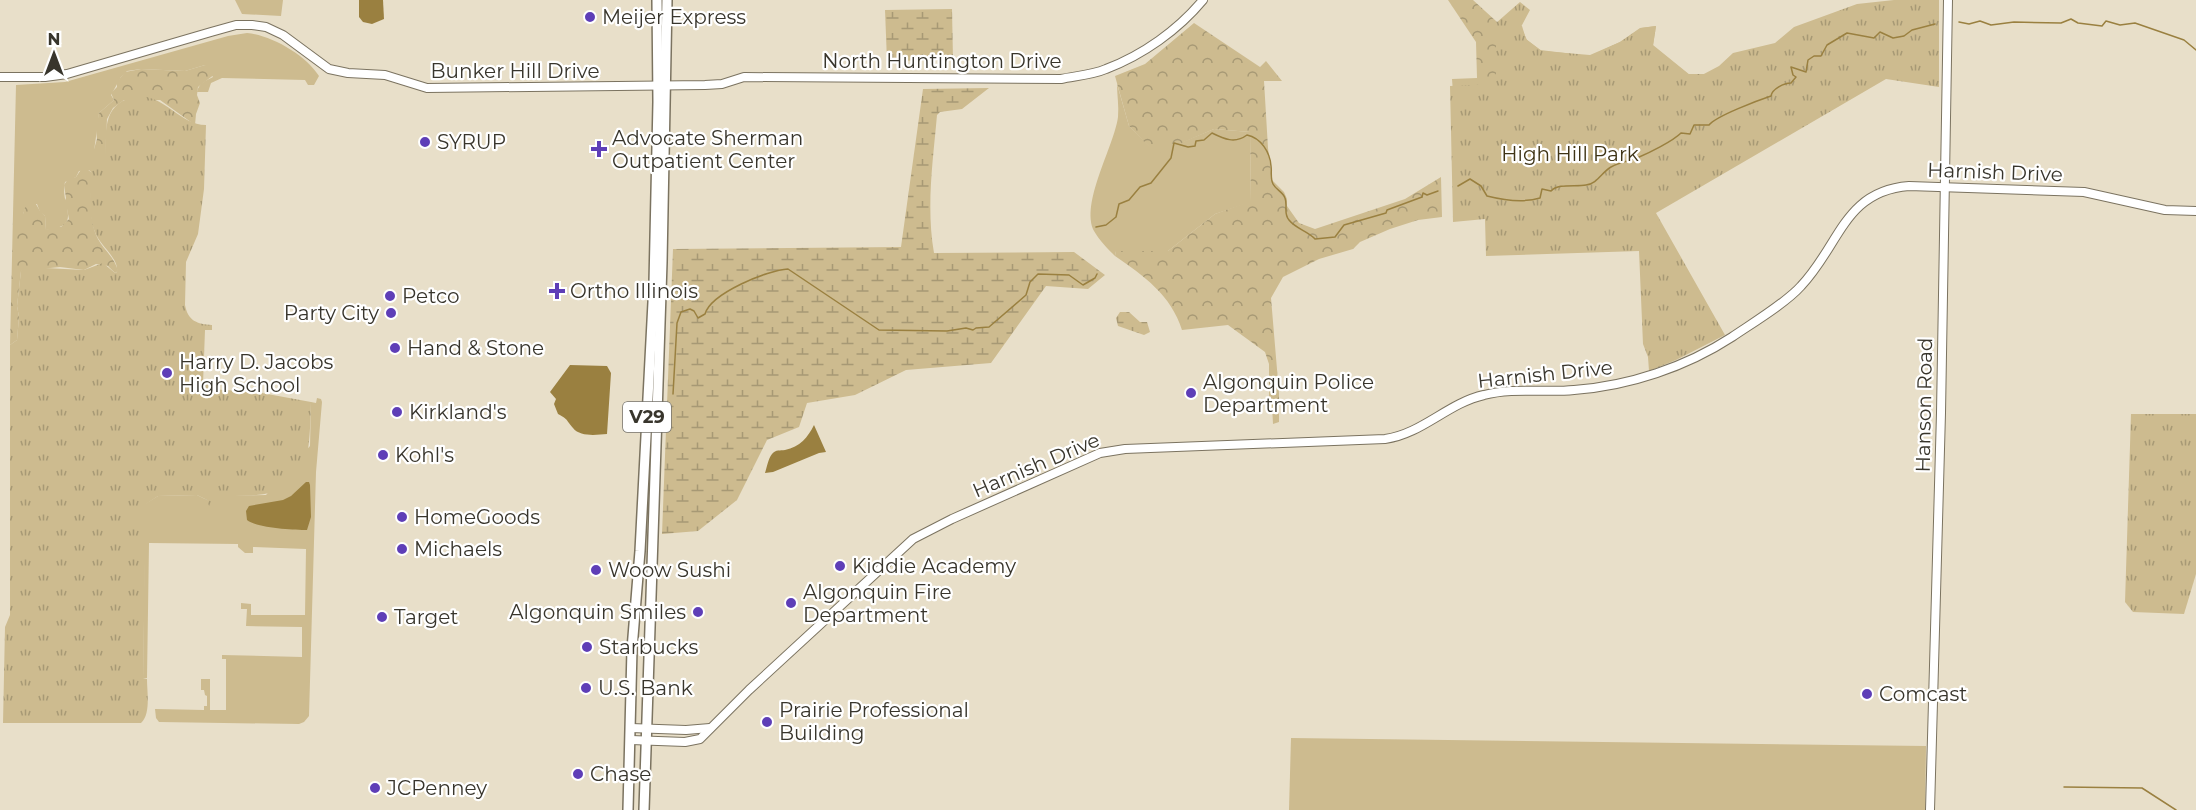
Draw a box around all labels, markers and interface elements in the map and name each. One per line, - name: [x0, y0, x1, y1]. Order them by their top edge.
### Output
- place label: Meijer Express: [602, 5, 746, 29]
- marker: Meijer Express: [583, 10, 597, 24]
- north arrow: [24, 24, 84, 84]
- text: N: [48, 30, 60, 49]
- street label: North Huntington Drive: [822, 49, 1062, 73]
- street label: Bunker Hill Drive: [431, 59, 599, 83]
- place label: Advocate Sherman Outpatient Center: [612, 126, 803, 173]
- place label: SYRUP: [437, 130, 506, 154]
- marker: SYRUP: [418, 135, 432, 149]
- marker: Advocate Sherman Outpatient Center: [590, 140, 608, 158]
- park label: High Hill Park: [1501, 142, 1639, 166]
- street label: Harnish Drive: [1927, 158, 2063, 186]
- place label: Ortho Illinois: [570, 279, 698, 303]
- marker: Ortho Illinois: [548, 282, 566, 300]
- place label: Petco: [402, 284, 460, 308]
- marker: Petco: [383, 289, 397, 303]
- place label: Party City: [284, 301, 379, 325]
- marker: Party City: [384, 306, 398, 320]
- place label: Hand & Stone: [407, 336, 544, 360]
- street label: Hanson Road: [1911, 337, 1937, 473]
- marker: Hand & Stone: [388, 341, 402, 355]
- place label: Harry D. Jacobs High School: [179, 350, 333, 397]
- street label: Harnish Drive: [1476, 355, 1614, 393]
- marker: Harry D. Jacobs High School: [160, 366, 174, 380]
- place label: Algonquin Police Department: [1203, 370, 1374, 417]
- marker: Algonquin Police Department: [1184, 386, 1198, 400]
- place label: Kirkland's: [409, 400, 507, 424]
- road number: V29: [623, 402, 671, 432]
- marker: Kirkland's: [390, 405, 404, 419]
- street label: Harnish Drive: [969, 427, 1103, 503]
- place label: Kohl's: [395, 443, 454, 467]
- marker: Kohl's: [376, 448, 390, 462]
- place label: HomeGoods: [414, 505, 540, 529]
- marker: HomeGoods: [395, 510, 409, 524]
- place label: Michaels: [414, 537, 502, 561]
- marker: Michaels: [395, 542, 409, 556]
- place label: Kiddie Academy: [852, 554, 1016, 578]
- place label: Woow Sushi: [608, 558, 731, 582]
- marker: Kiddie Academy: [833, 559, 847, 573]
- marker: Woow Sushi: [589, 563, 603, 577]
- place label: Algonquin Fire Department: [803, 580, 952, 627]
- marker: Algonquin Fire Department: [784, 596, 798, 610]
- place label: Algonquin Smiles: [509, 600, 686, 624]
- place label: Target: [394, 605, 458, 629]
- marker: Algonquin Smiles: [691, 605, 705, 619]
- marker: Target: [375, 610, 389, 624]
- place label: Starbucks: [599, 635, 698, 659]
- marker: Starbucks: [580, 640, 594, 654]
- place label: U.S. Bank: [598, 676, 693, 700]
- marker: U.S. Bank: [579, 681, 593, 695]
- place label: Comcast: [1879, 682, 1967, 706]
- marker: Comcast: [1860, 687, 1874, 701]
- place label: Prairie Professional Building: [779, 698, 969, 745]
- marker: Prairie Professional Building: [760, 715, 774, 729]
- place label: Chase: [590, 762, 651, 786]
- marker: Chase: [571, 767, 585, 781]
- place label: JCPenney: [386, 776, 487, 800]
- marker: JCPenney: [368, 781, 382, 795]

